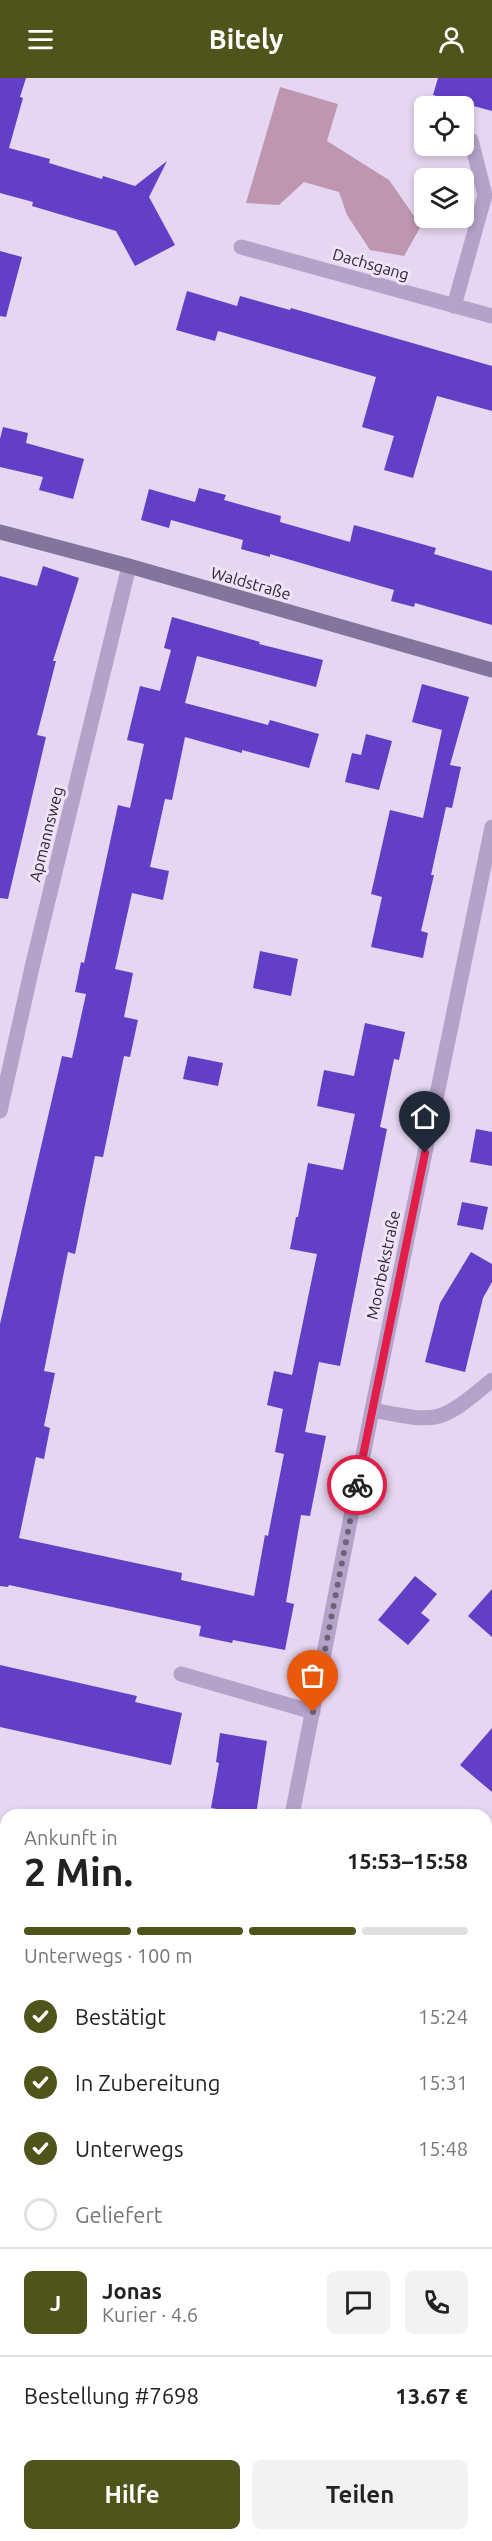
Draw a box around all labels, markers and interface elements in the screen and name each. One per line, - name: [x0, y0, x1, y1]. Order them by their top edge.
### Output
- icon: menu: [24, 23, 57, 56]
- icon: person: [435, 23, 468, 56]
- text: Bitely: [209, 24, 283, 54]
- map controls: [414, 96, 474, 228]
- button: locate: [414, 96, 474, 156]
- button: layers: [414, 168, 474, 228]
- street label: Dachsgang: [331, 244, 411, 284]
- street label: Waldstraße: [209, 563, 293, 603]
- street label: Apmannsweg: [25, 785, 67, 883]
- pin: [399, 1091, 450, 1153]
- icon: home: [408, 1100, 441, 1133]
- street label: Moorbekstraße: [363, 1209, 403, 1321]
- courier: [327, 1455, 387, 1515]
- icon: bike: [341, 1469, 374, 1502]
- pin: [287, 1650, 338, 1712]
- icon: bag: [296, 1659, 329, 1692]
- text: Ankunft in: [24, 1826, 118, 1849]
- text: 15:53–15:58: [347, 1848, 468, 1873]
- text: 2 Min.: [24, 1850, 133, 1893]
- text: Unterwegs · 100 m: [24, 1944, 192, 1967]
- icon: check: [24, 2000, 57, 2033]
- text: Bestätigt: [75, 2004, 166, 2029]
- text: 15:24: [418, 2005, 468, 2028]
- icon: check: [24, 2066, 57, 2099]
- text: In Zubereitung: [75, 2070, 220, 2095]
- text: 15:31: [418, 2071, 468, 2094]
- icon: check: [24, 2132, 57, 2165]
- text: Unterwegs: [75, 2136, 184, 2161]
- text: 15:48: [418, 2137, 468, 2160]
- text: Geliefert: [75, 2202, 162, 2227]
- button: chat: [327, 2271, 390, 2334]
- button: phone: [405, 2271, 468, 2334]
- text: Jonas: [102, 2278, 162, 2303]
- text: J: [50, 2290, 61, 2315]
- text: Kurier · 4.6: [102, 2303, 198, 2326]
- text: Bestellung #7698: [24, 2383, 199, 2408]
- text: 13.67 €: [395, 2383, 468, 2408]
- button: Hilfe: [24, 2460, 240, 2529]
- button: Teilen: [252, 2460, 468, 2529]

